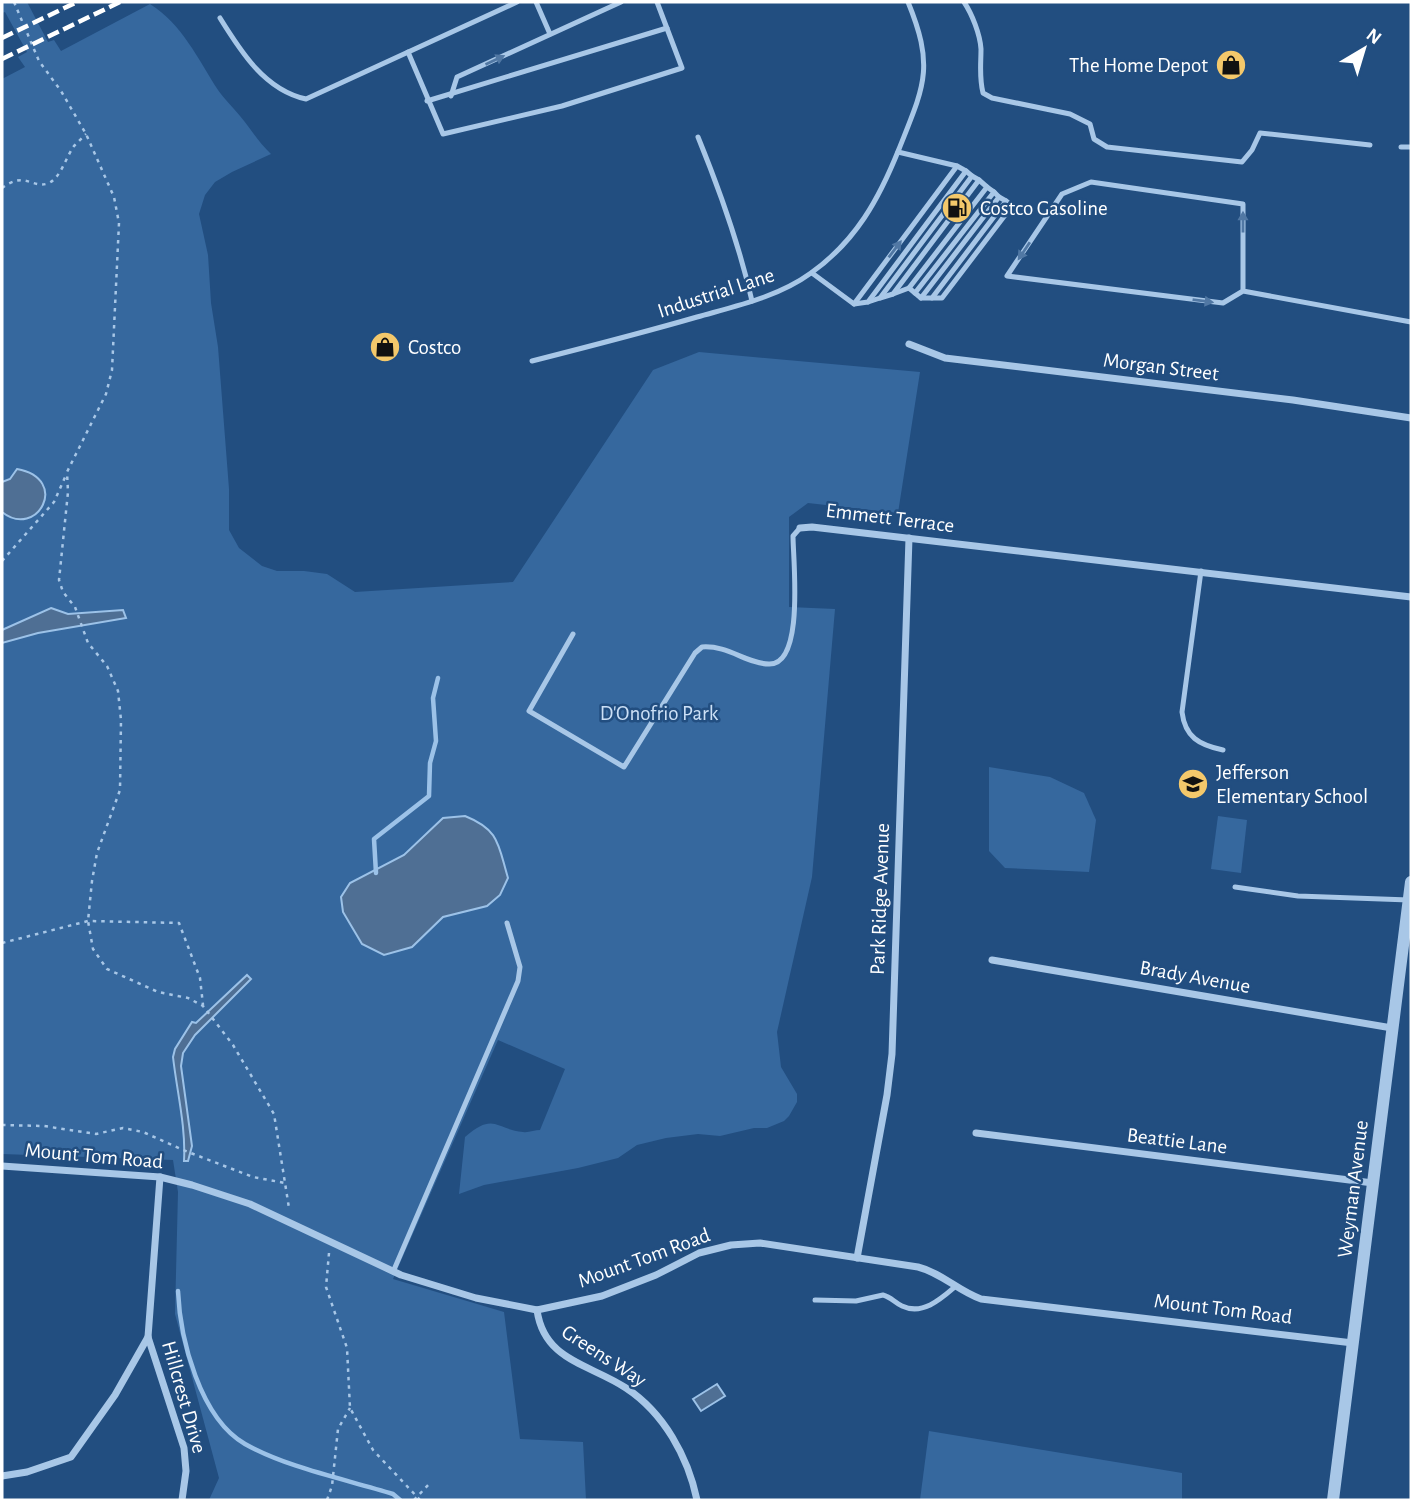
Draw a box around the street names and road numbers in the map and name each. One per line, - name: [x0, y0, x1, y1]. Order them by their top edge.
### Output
- street label: Industrial Lane: [655, 264, 777, 322]
- street label: Morgan Street: [1102, 349, 1220, 385]
- street label: Emmett Terrace: [825, 500, 955, 536]
- street label: Park Ridge Avenue: [867, 823, 893, 975]
- street label: Brady Avenue: [1138, 957, 1252, 997]
- street label: Weyman Avenue: [1334, 1119, 1372, 1259]
- street label: Beattie Lane: [1126, 1124, 1228, 1158]
- street label: Mount Tom Road: [24, 1139, 164, 1173]
- street label: Mount Tom Road: [575, 1224, 713, 1292]
- street label: Mount Tom Road: [1153, 1290, 1293, 1328]
- street label: Greens Way: [558, 1321, 650, 1391]
- street label: Hillcrest Drive: [158, 1338, 210, 1456]

